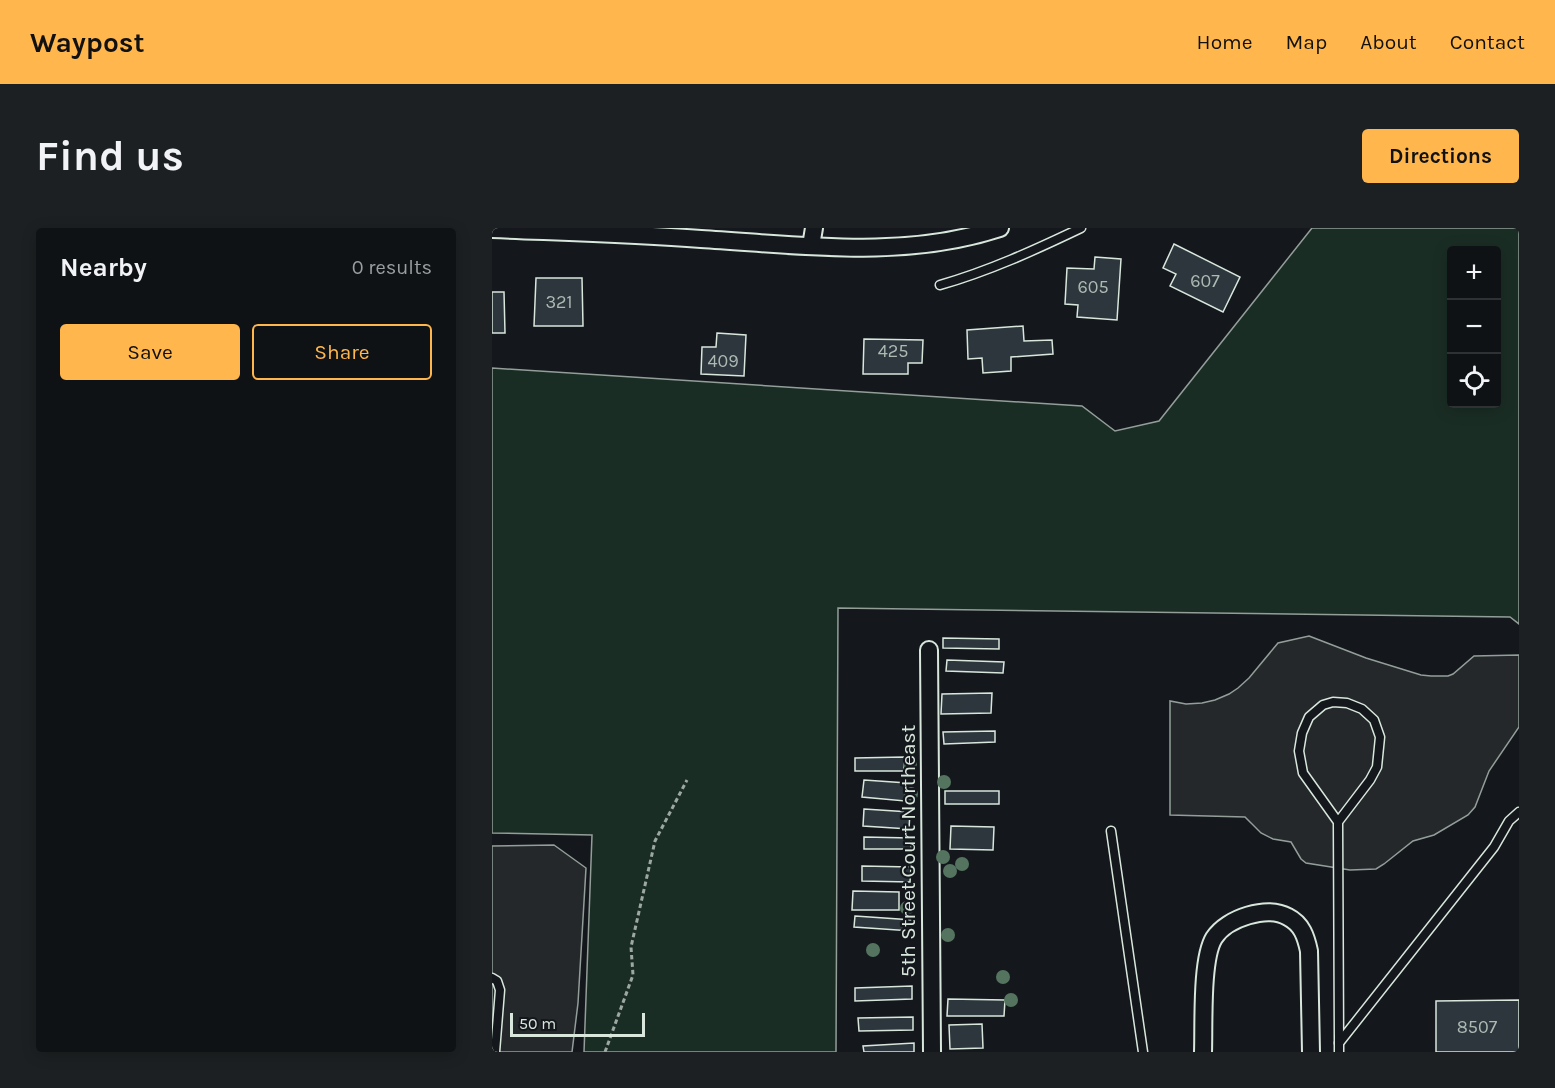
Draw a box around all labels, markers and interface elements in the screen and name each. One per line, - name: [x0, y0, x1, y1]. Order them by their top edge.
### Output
- text: Waypost: [30, 26, 145, 59]
- text: Home: [1197, 30, 1253, 54]
- text: Map: [1286, 30, 1327, 54]
- text: About: [1360, 30, 1417, 54]
- text: Contact: [1450, 30, 1525, 54]
- button: Directions: [1362, 129, 1519, 183]
- text: Find us: [36, 131, 184, 181]
- map controls: [1447, 246, 1501, 408]
- button: +: [1447, 246, 1501, 300]
- text: Nearby: [60, 252, 147, 283]
- text: 0 results: [352, 256, 432, 279]
- house number: 607: [1190, 270, 1220, 292]
- house number: 605: [1077, 276, 1109, 298]
- house number: 321: [545, 291, 573, 313]
- button: −: [1447, 300, 1501, 354]
- button: Save: [60, 324, 240, 380]
- button: Share: [252, 324, 432, 380]
- house number: 425: [878, 340, 908, 362]
- house number: 409: [707, 350, 739, 372]
- button: locate: [1447, 354, 1501, 408]
- street label: 5th Street Court Northeast: [896, 724, 920, 977]
- scale bar: [510, 1010, 645, 1038]
- text: 50 m: [519, 1014, 556, 1033]
- house number: 8507: [1457, 1016, 1498, 1038]

